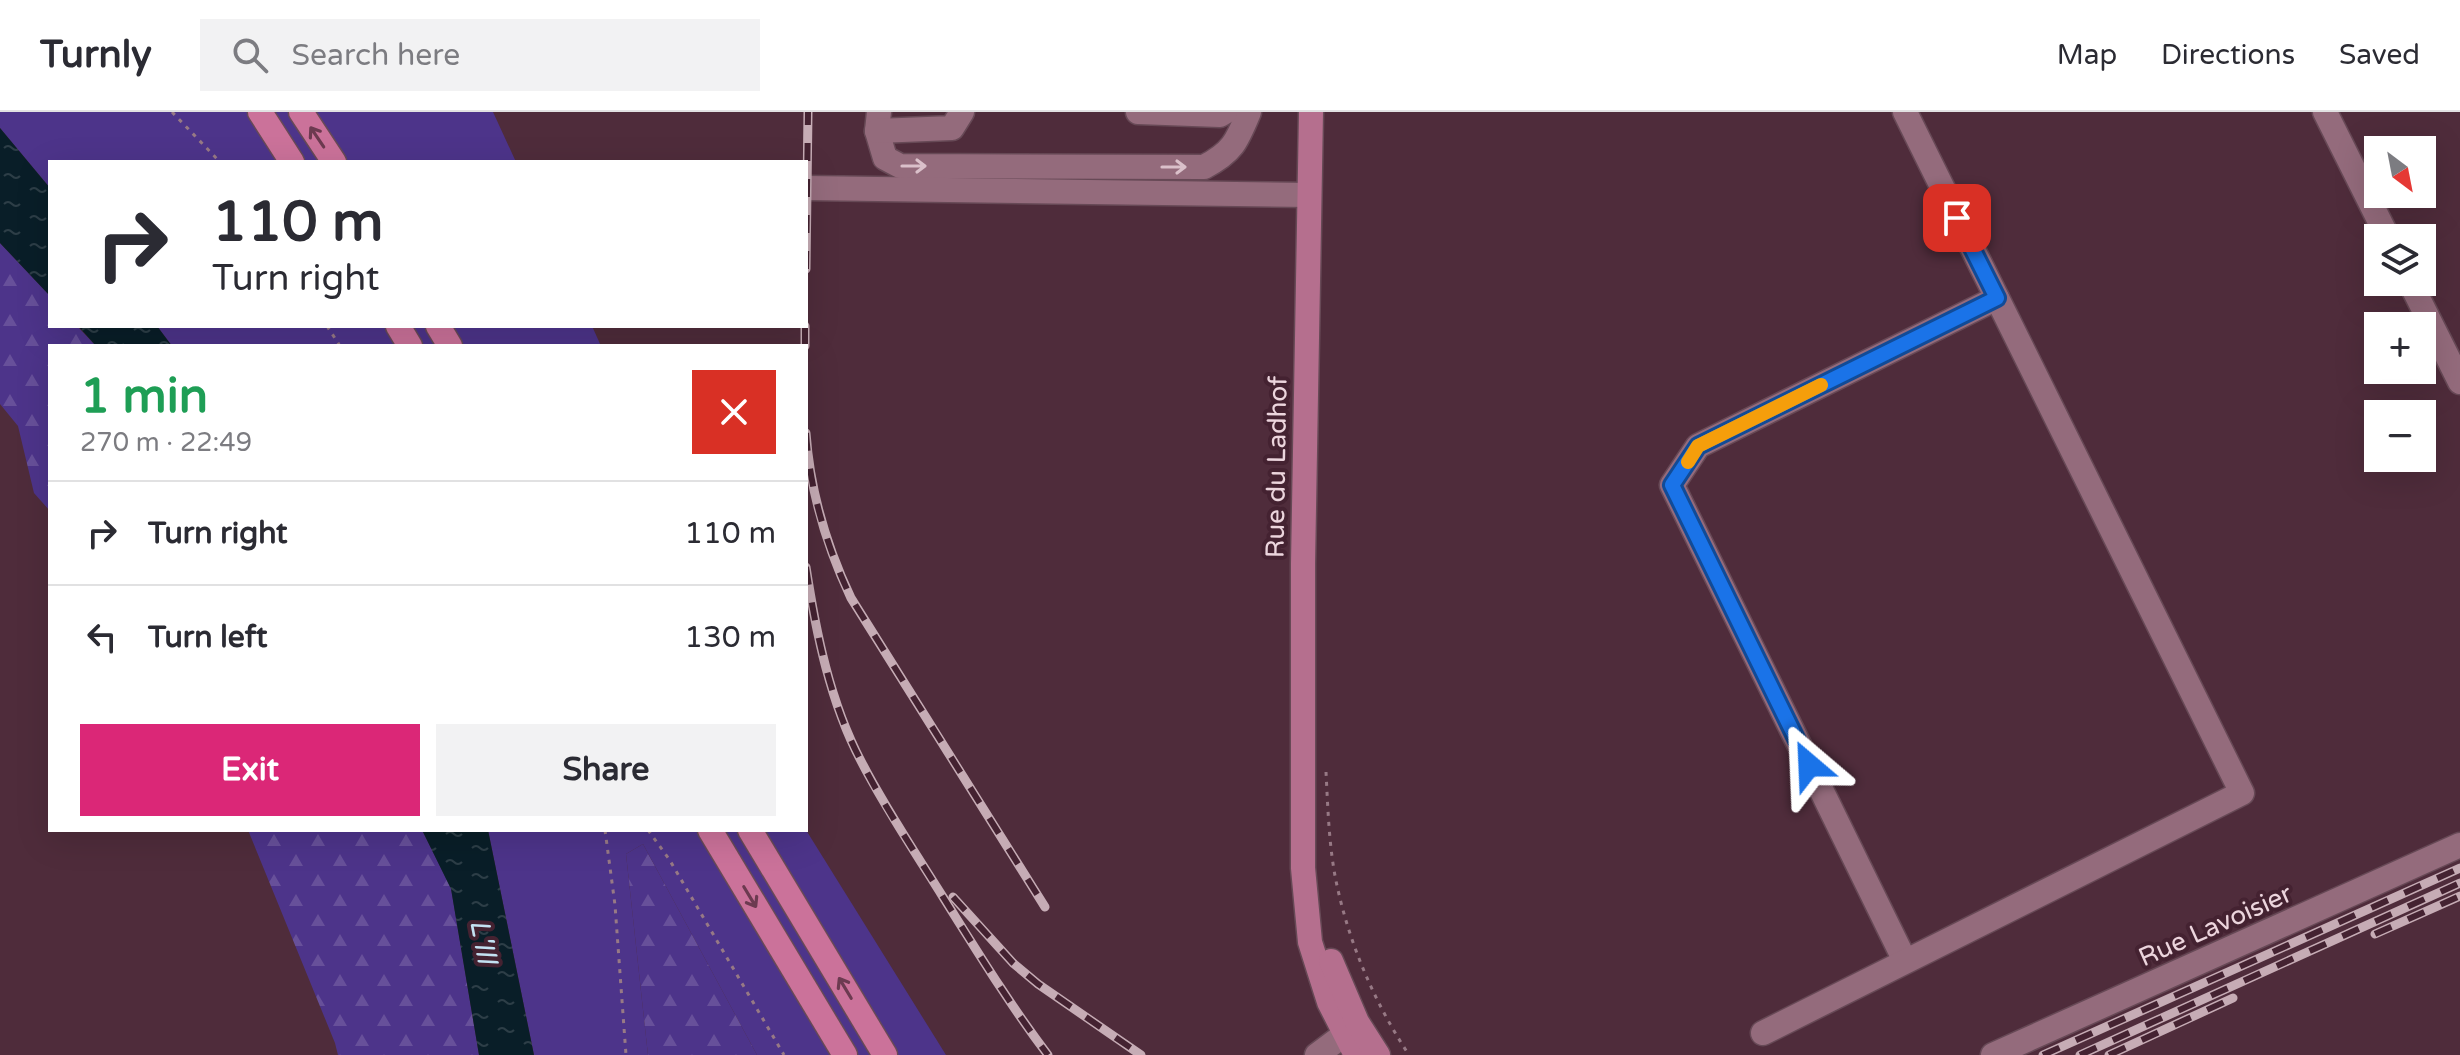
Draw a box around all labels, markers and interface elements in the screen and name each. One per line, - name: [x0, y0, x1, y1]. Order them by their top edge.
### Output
- search box: [200, 19, 760, 91]
- text: Turnly: [40, 32, 152, 78]
- icon: search: [228, 33, 272, 77]
- text: Search here: [292, 37, 460, 74]
- text: Map: [2057, 38, 2117, 72]
- text: Directions: [2161, 38, 2295, 72]
- text: Saved: [2339, 38, 2420, 72]
- one-way arrow: [309, 126, 325, 149]
- north arrow: [2364, 136, 2436, 208]
- map controls: [2364, 136, 2436, 472]
- one-way arrow: [900, 158, 927, 174]
- one-way arrow: [1160, 159, 1187, 175]
- pin: [1923, 184, 1991, 252]
- text: 110 m: [212, 189, 383, 256]
- icon: right: [80, 192, 184, 296]
- icon: arrive: [1935, 196, 1979, 240]
- button: layers: [2364, 224, 2436, 296]
- text: Turn right: [212, 257, 379, 300]
- button: +: [2364, 312, 2436, 384]
- text: 1 min: [80, 368, 208, 426]
- button: close: [692, 370, 776, 454]
- street label: Rue du Ladhof: [1259, 376, 1294, 558]
- button: −: [2364, 400, 2436, 472]
- text: 270 m · 22:49: [80, 427, 252, 458]
- icon: right: [80, 511, 124, 555]
- text: Turn right: [148, 515, 288, 552]
- text: 110 m: [684, 515, 776, 552]
- icon: left: [80, 615, 124, 659]
- text: Turn left: [148, 619, 267, 656]
- text: 130 m: [684, 619, 776, 656]
- position arrow: [1767, 723, 1851, 807]
- button: Exit: [80, 724, 420, 816]
- button: Share: [436, 724, 776, 816]
- street label: Rue Lavoisier: [2134, 878, 2297, 973]
- one-way arrow: [742, 885, 758, 908]
- water label: L'Ill: [462, 916, 504, 969]
- one-way arrow: [837, 977, 853, 1000]

